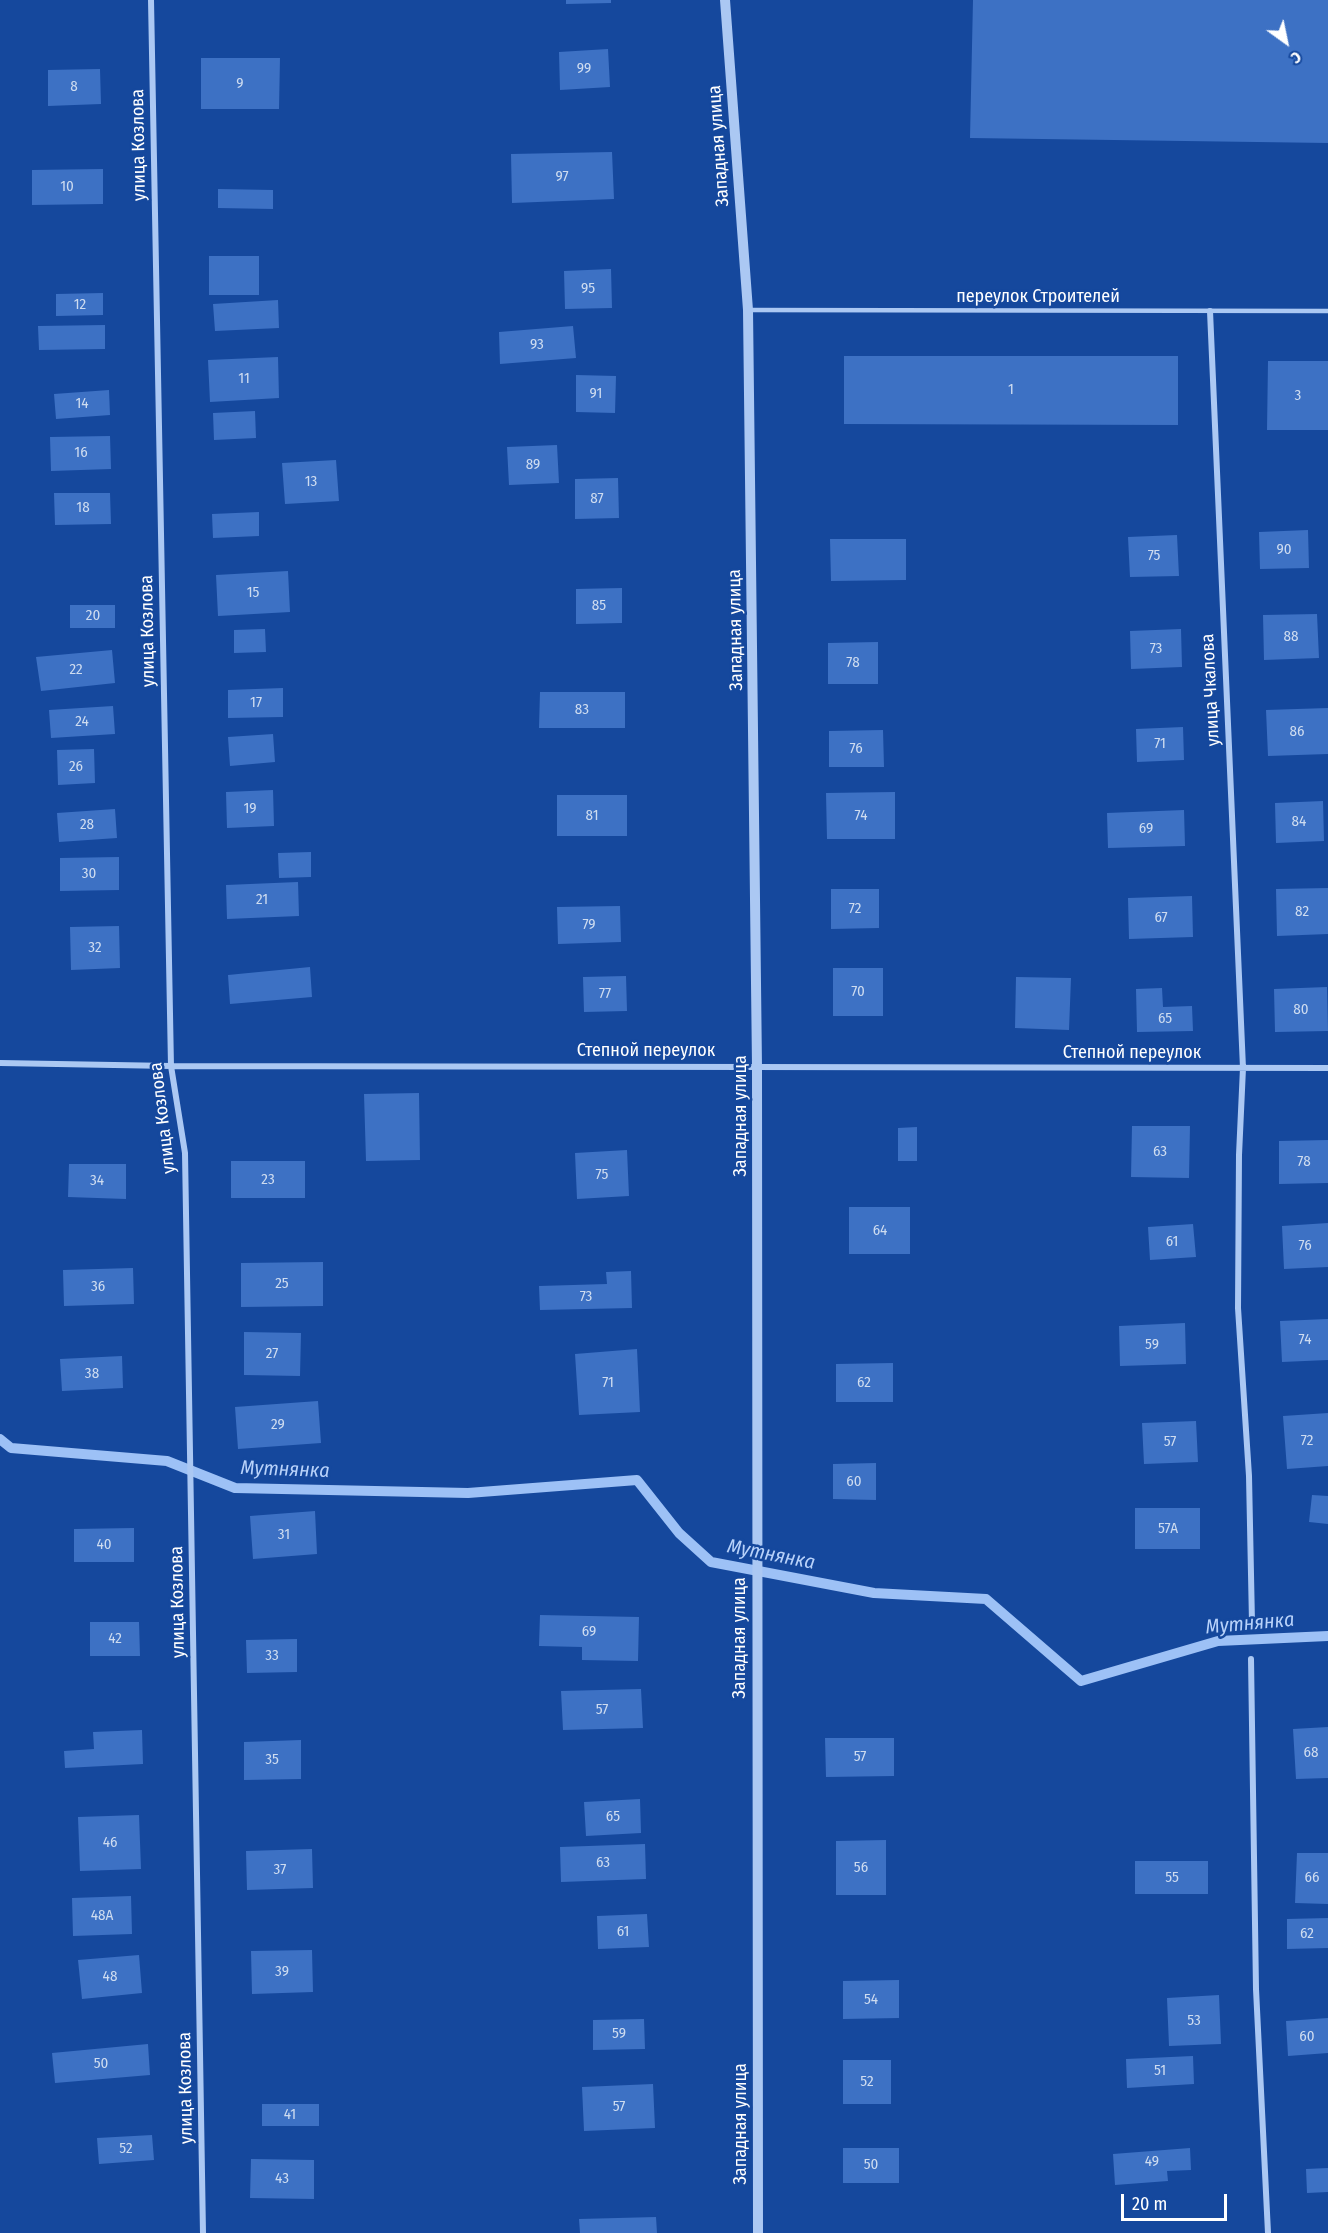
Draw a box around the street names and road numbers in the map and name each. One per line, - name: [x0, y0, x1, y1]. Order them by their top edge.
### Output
- street label: Западная улица: [704, 85, 734, 207]
- street label: улица Козлова: [127, 89, 151, 201]
- street label: переулок Строителей: [956, 286, 1120, 308]
- street label: Западная улица: [724, 569, 748, 691]
- street label: улица Козлова: [136, 575, 160, 687]
- street label: улица Чкалова: [1197, 633, 1225, 747]
- street label: Степной переулок: [577, 1040, 715, 1062]
- street label: Степной переулок: [1063, 1042, 1201, 1064]
- street label: Западная улица: [730, 1055, 752, 1177]
- street label: улица Козлова: [145, 1061, 181, 1175]
- street label: улица Козлова: [166, 1546, 190, 1658]
- street label: Западная улица: [729, 1577, 751, 1699]
- street label: улица Козлова: [174, 2032, 198, 2144]
- street label: Западная улица: [730, 2063, 752, 2185]

